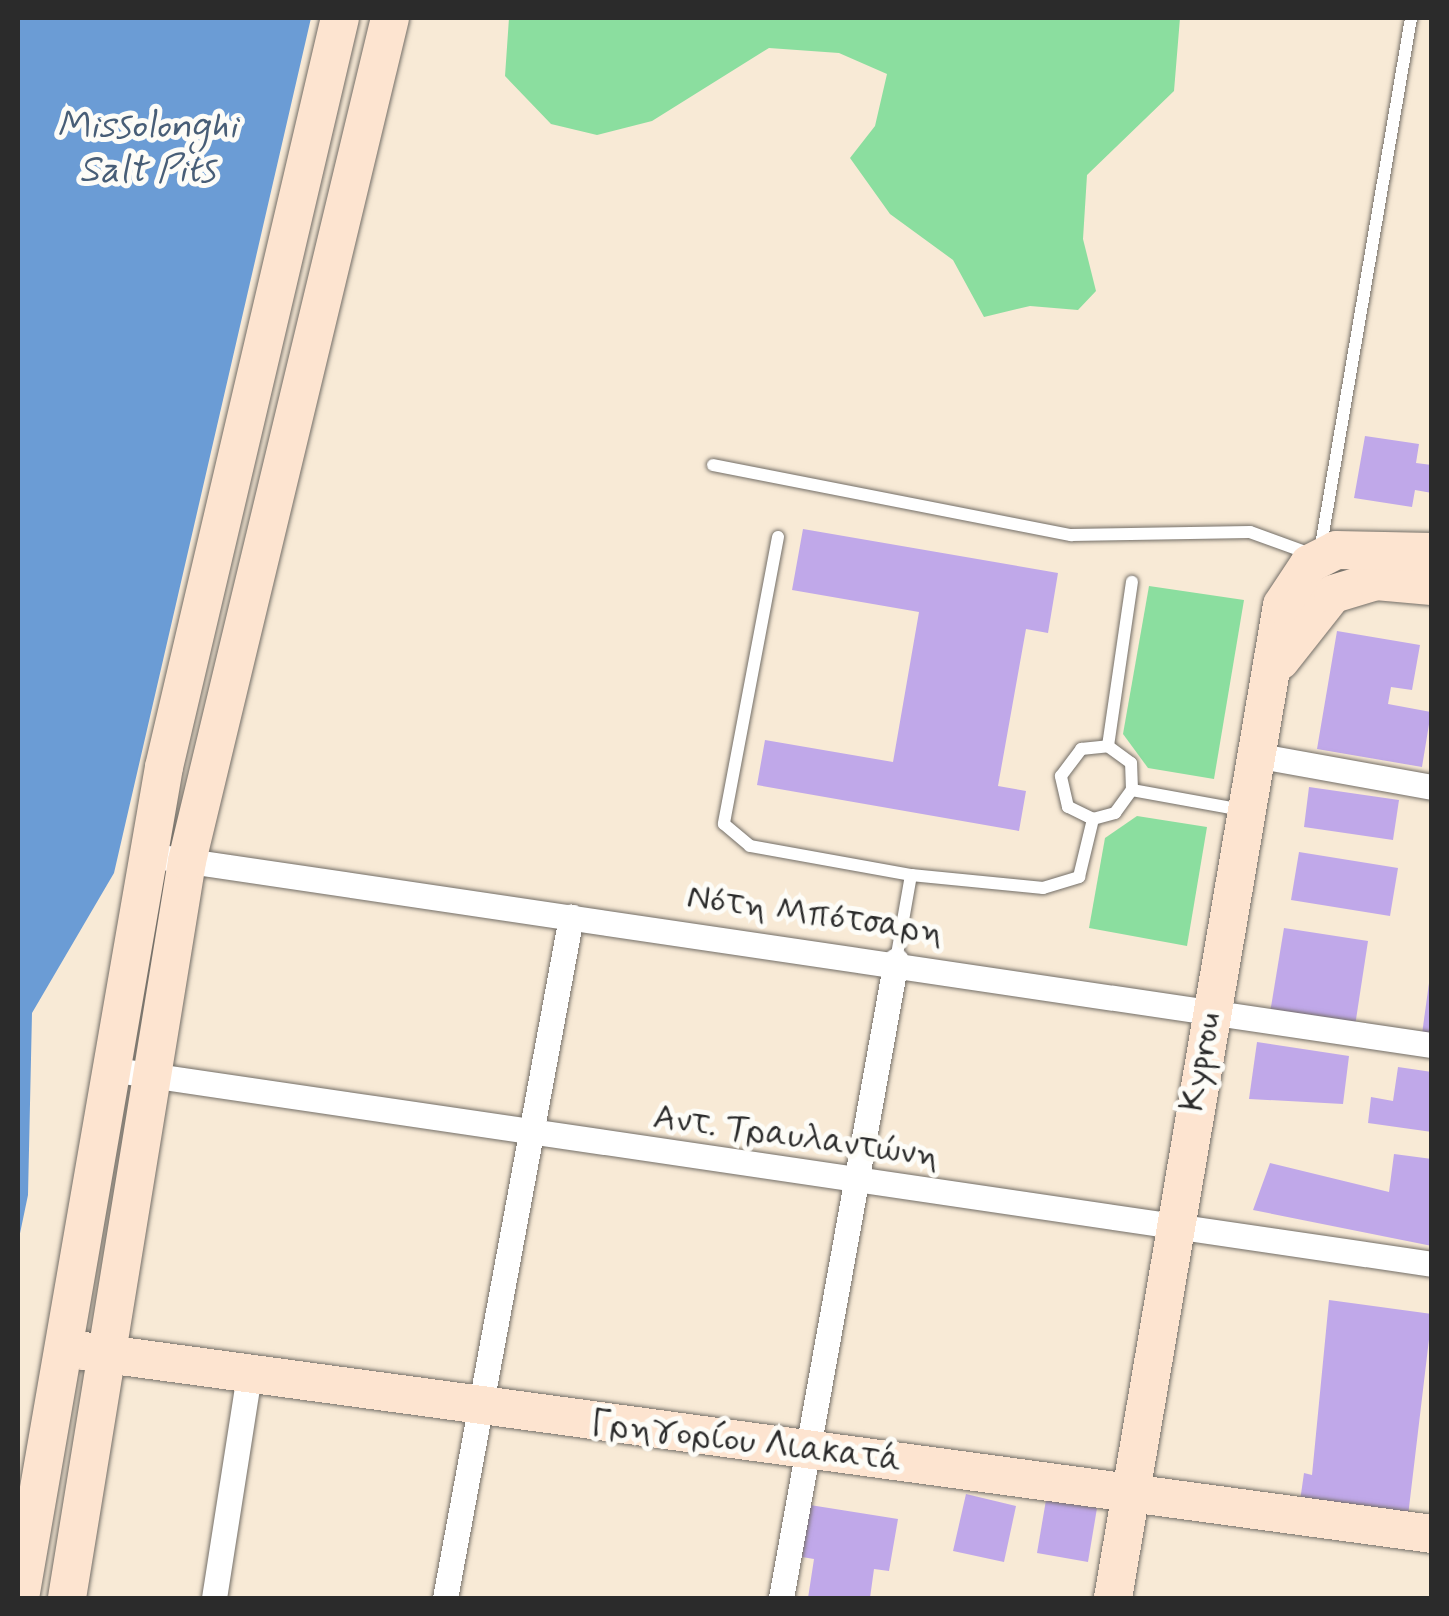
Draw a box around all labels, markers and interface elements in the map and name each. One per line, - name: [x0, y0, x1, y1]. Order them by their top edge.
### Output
- water label: Missolonghi Salt Pits: [57, 104, 237, 193]
- street label: Νότη Μπότσαρη: [684, 876, 946, 954]
- street label: Kyprou: [1172, 1009, 1230, 1115]
- street label: Αντ. Τραυλαντώνη: [651, 1096, 941, 1178]
- street label: Γρηγορίου Λιακατά: [588, 1402, 904, 1482]

